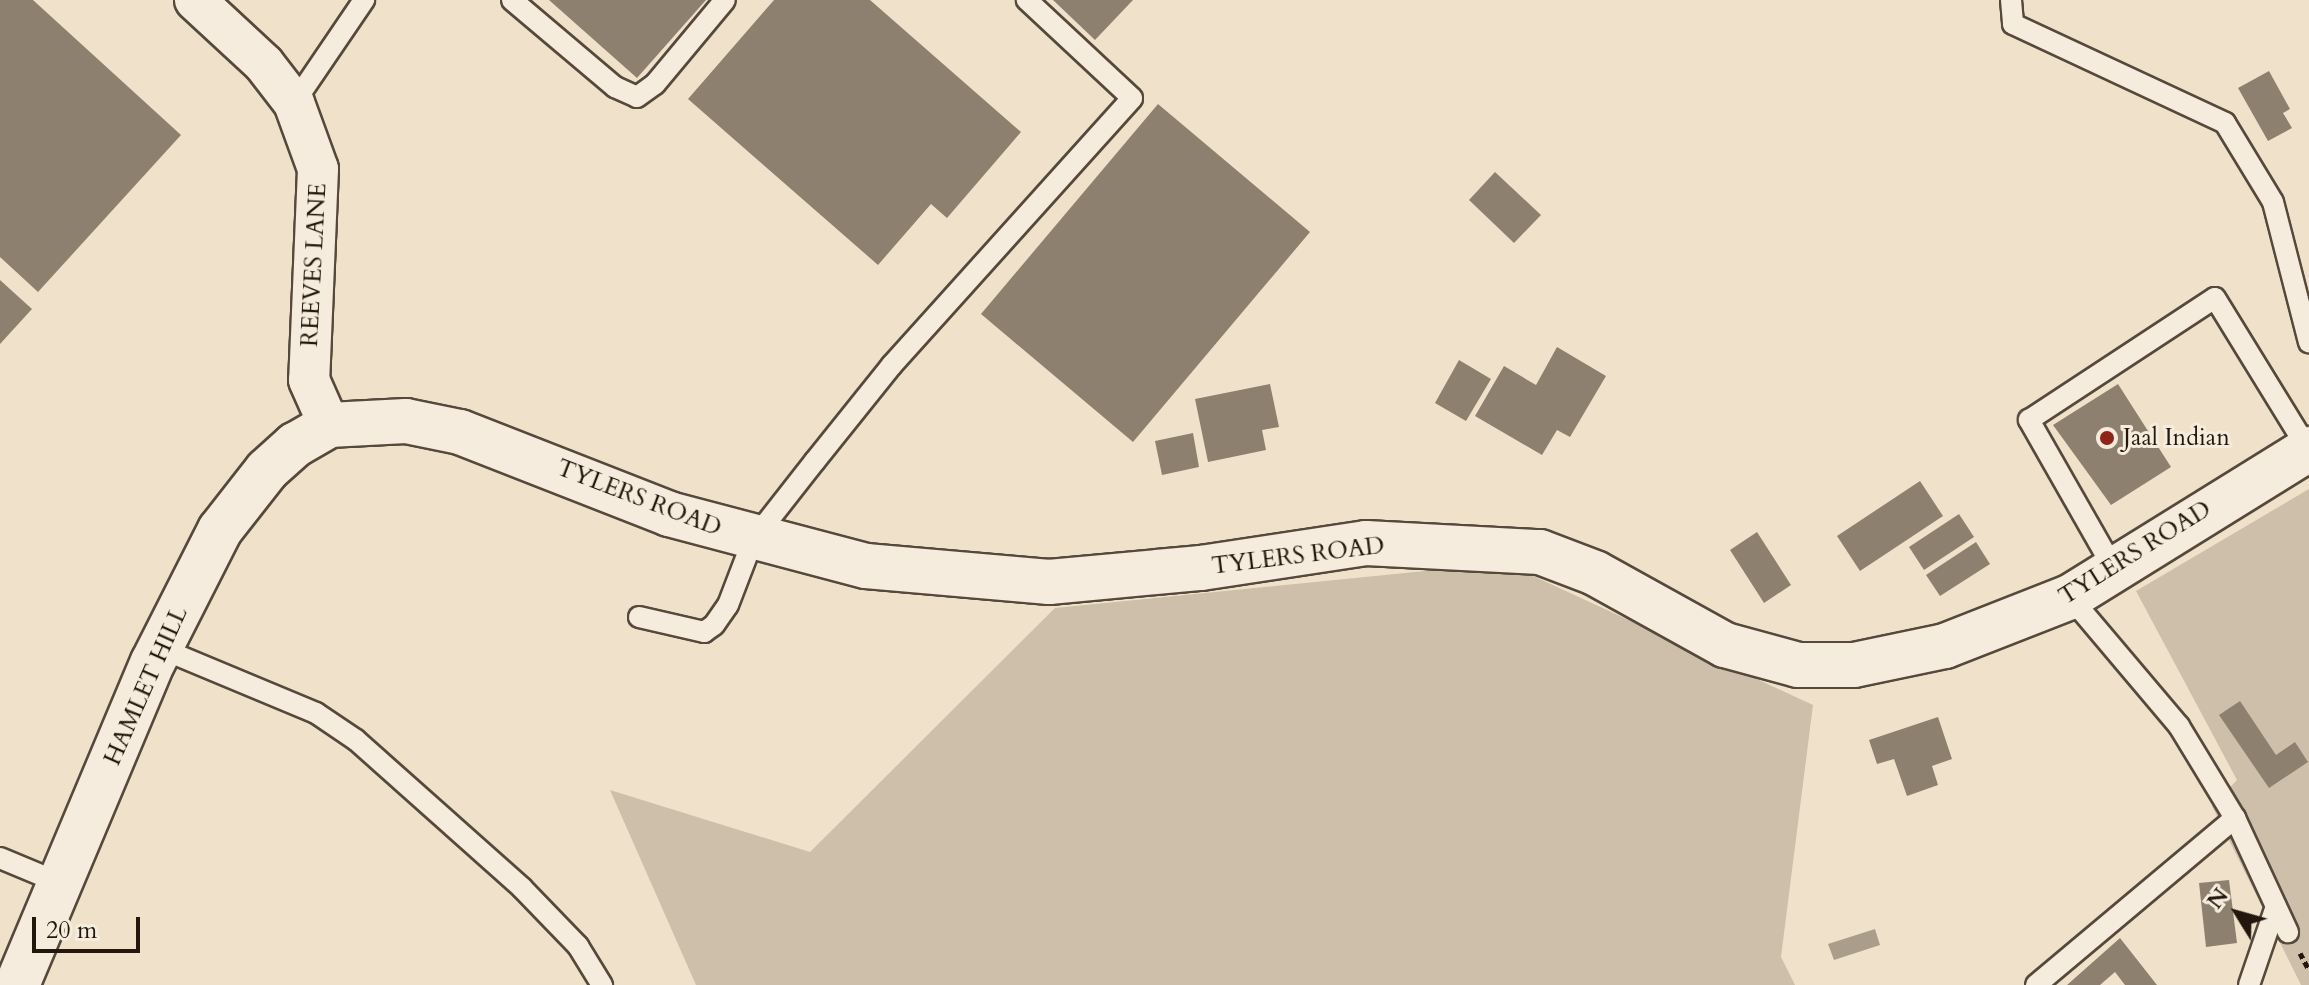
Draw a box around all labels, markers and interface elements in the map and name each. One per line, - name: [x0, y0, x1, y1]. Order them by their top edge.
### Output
- street label: REEVES LANE: [295, 182, 333, 348]
- place label: Jaal Indian: [2123, 424, 2230, 452]
- marker: Jaal Indian: [2098, 429, 2116, 447]
- street label: TYLERS ROAD: [553, 453, 725, 543]
- street label: TYLERS ROAD: [2054, 495, 2216, 611]
- street label: TYLERS ROAD: [1210, 531, 1386, 581]
- street label: HAMLET HILL: [98, 602, 194, 770]
- north arrow: [2197, 873, 2277, 953]
- text: N: [2200, 882, 2236, 915]
- scale bar: [36, 901, 144, 951]
- text: 20 m: [46, 914, 97, 947]

